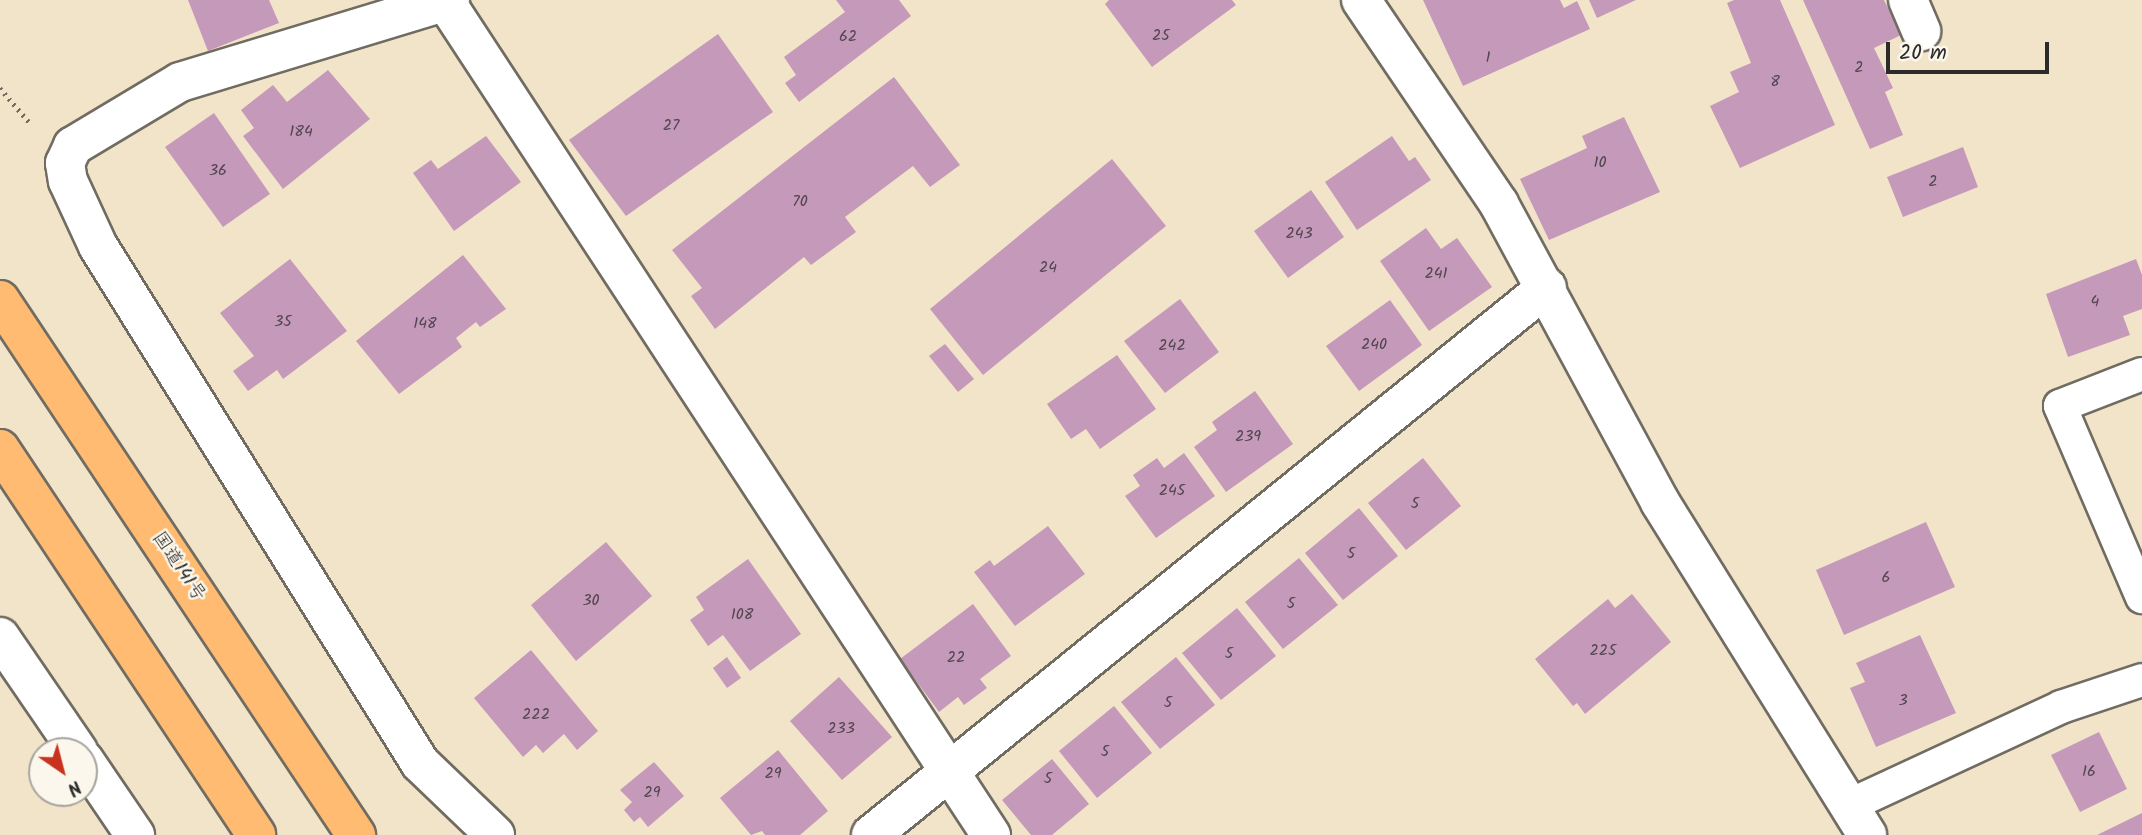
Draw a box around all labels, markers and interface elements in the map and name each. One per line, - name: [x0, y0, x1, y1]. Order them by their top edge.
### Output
- house number: 25: [1152, 26, 1170, 46]
- house number: 62: [839, 27, 857, 47]
- scale bar: [1890, 28, 2053, 72]
- text: 20 m: [1899, 37, 1947, 70]
- house number: 1: [1485, 48, 1491, 68]
- house number: 2: [1854, 58, 1864, 78]
- house number: 8: [1770, 72, 1780, 92]
- house number: 27: [663, 116, 679, 136]
- house number: 184: [289, 122, 313, 142]
- house number: 10: [1593, 153, 1607, 173]
- house number: 36: [209, 161, 227, 181]
- house number: 2: [1928, 172, 1938, 192]
- house number: 70: [792, 192, 808, 212]
- house number: 243: [1285, 224, 1313, 244]
- house number: 24: [1039, 258, 1057, 278]
- house number: 241: [1424, 264, 1448, 284]
- house number: 4: [2091, 292, 2099, 312]
- house number: 35: [274, 312, 292, 332]
- house number: 148: [413, 314, 437, 334]
- house number: 240: [1361, 335, 1387, 355]
- house number: 242: [1158, 336, 1186, 356]
- house number: 239: [1235, 427, 1261, 447]
- house number: 245: [1159, 481, 1185, 501]
- house number: 5: [1411, 494, 1419, 514]
- street label: 国道141号: [146, 528, 210, 606]
- house number: 5: [1347, 544, 1355, 564]
- house number: 6: [1882, 568, 1890, 588]
- house number: 30: [582, 591, 600, 611]
- house number: 5: [1287, 594, 1295, 614]
- house number: 108: [731, 605, 753, 625]
- house number: 225: [1589, 641, 1617, 661]
- house number: 5: [1225, 644, 1233, 664]
- house number: 22: [947, 648, 965, 668]
- house number: 3: [1898, 691, 1908, 711]
- house number: 5: [1164, 693, 1172, 713]
- house number: 222: [522, 705, 550, 725]
- house number: 233: [827, 719, 855, 739]
- north arrow: [28, 737, 98, 807]
- house number: 5: [1101, 742, 1109, 762]
- house number: 16: [2082, 762, 2096, 782]
- house number: 29: [764, 764, 782, 784]
- house number: 5: [1044, 769, 1052, 789]
- text: N: [60, 772, 87, 803]
- house number: 29: [643, 783, 661, 803]

